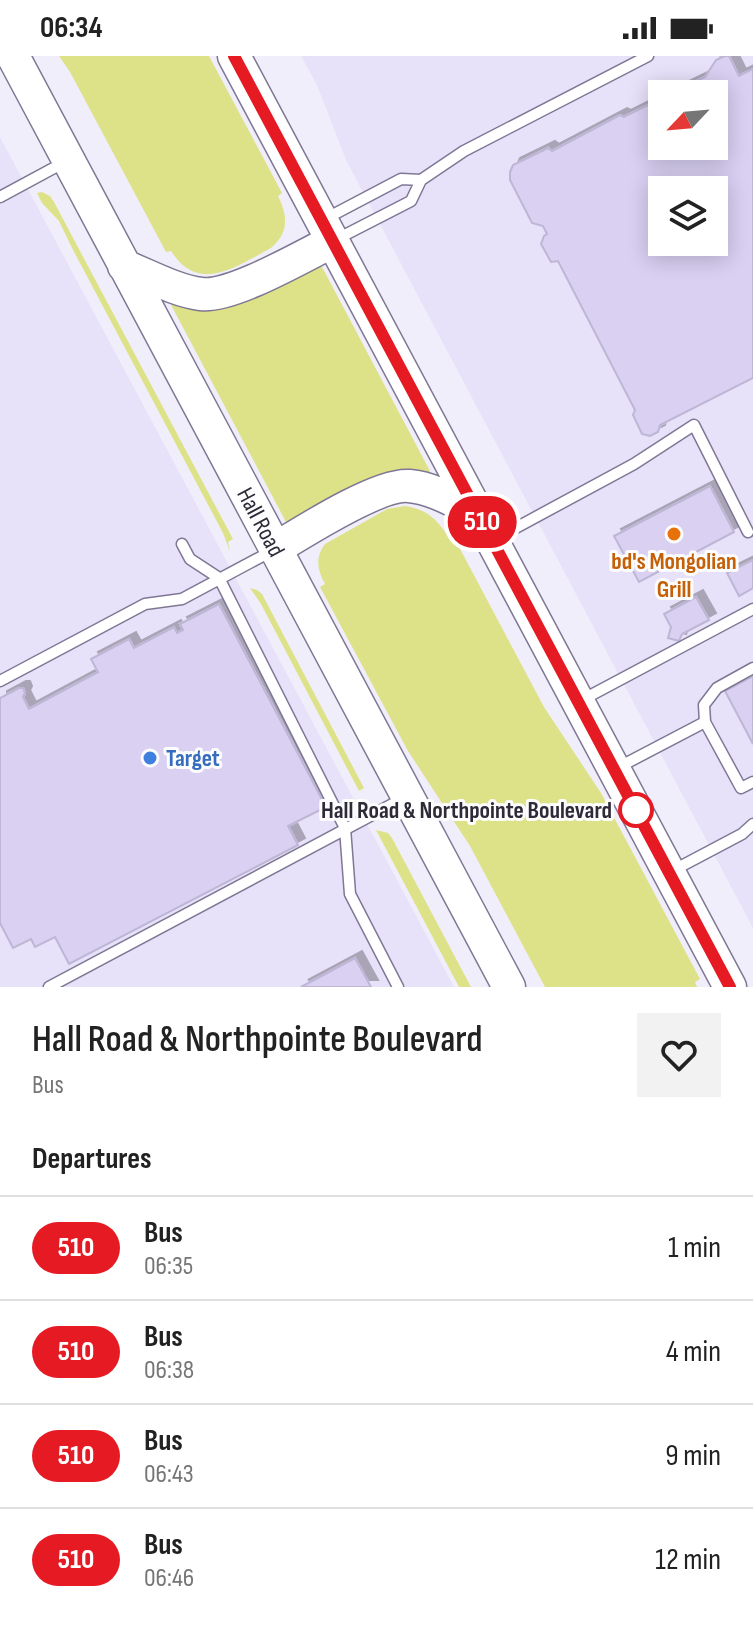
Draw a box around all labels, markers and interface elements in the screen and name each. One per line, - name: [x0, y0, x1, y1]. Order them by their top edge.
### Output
- text: 06:34: [40, 10, 103, 46]
- north arrow: [648, 80, 728, 160]
- map controls: [648, 80, 728, 256]
- button: layers: [648, 176, 728, 256]
- street label: Hall Road: [230, 483, 291, 562]
- line badge: 510: [436, 496, 528, 548]
- text: 510: [464, 505, 500, 538]
- marker: bd's Mongolian Grill: [665, 525, 683, 543]
- place label: bd's Mongolian Grill: [611, 547, 737, 604]
- place label: Target: [166, 744, 220, 773]
- marker: Target: [141, 749, 159, 767]
- marker: Hall Road & Northpointe Boulevard: [619, 793, 653, 827]
- place label: Hall Road & Northpointe Boulevard: [321, 796, 612, 825]
- button: heart: [637, 1013, 721, 1097]
- text: Hall Road & Northpointe Boulevard: [32, 1017, 483, 1062]
- text: Bus: [32, 1070, 64, 1101]
- text: Departures: [32, 1141, 152, 1177]
- text: Bus: [144, 1215, 183, 1251]
- text: 1 min: [668, 1230, 721, 1266]
- text: 510: [58, 1231, 94, 1264]
- text: 06:35: [144, 1251, 193, 1282]
- text: Bus: [144, 1319, 183, 1355]
- text: 4 min: [666, 1334, 721, 1370]
- text: 510: [58, 1335, 94, 1368]
- text: 06:38: [144, 1355, 194, 1386]
- text: Bus: [144, 1423, 183, 1459]
- text: 9 min: [665, 1438, 721, 1474]
- text: 510: [58, 1439, 94, 1472]
- text: 06:43: [144, 1459, 194, 1490]
- text: Bus: [144, 1527, 183, 1563]
- text: 12 min: [655, 1542, 721, 1578]
- text: 510: [58, 1543, 94, 1576]
- text: 06:46: [144, 1563, 194, 1594]

